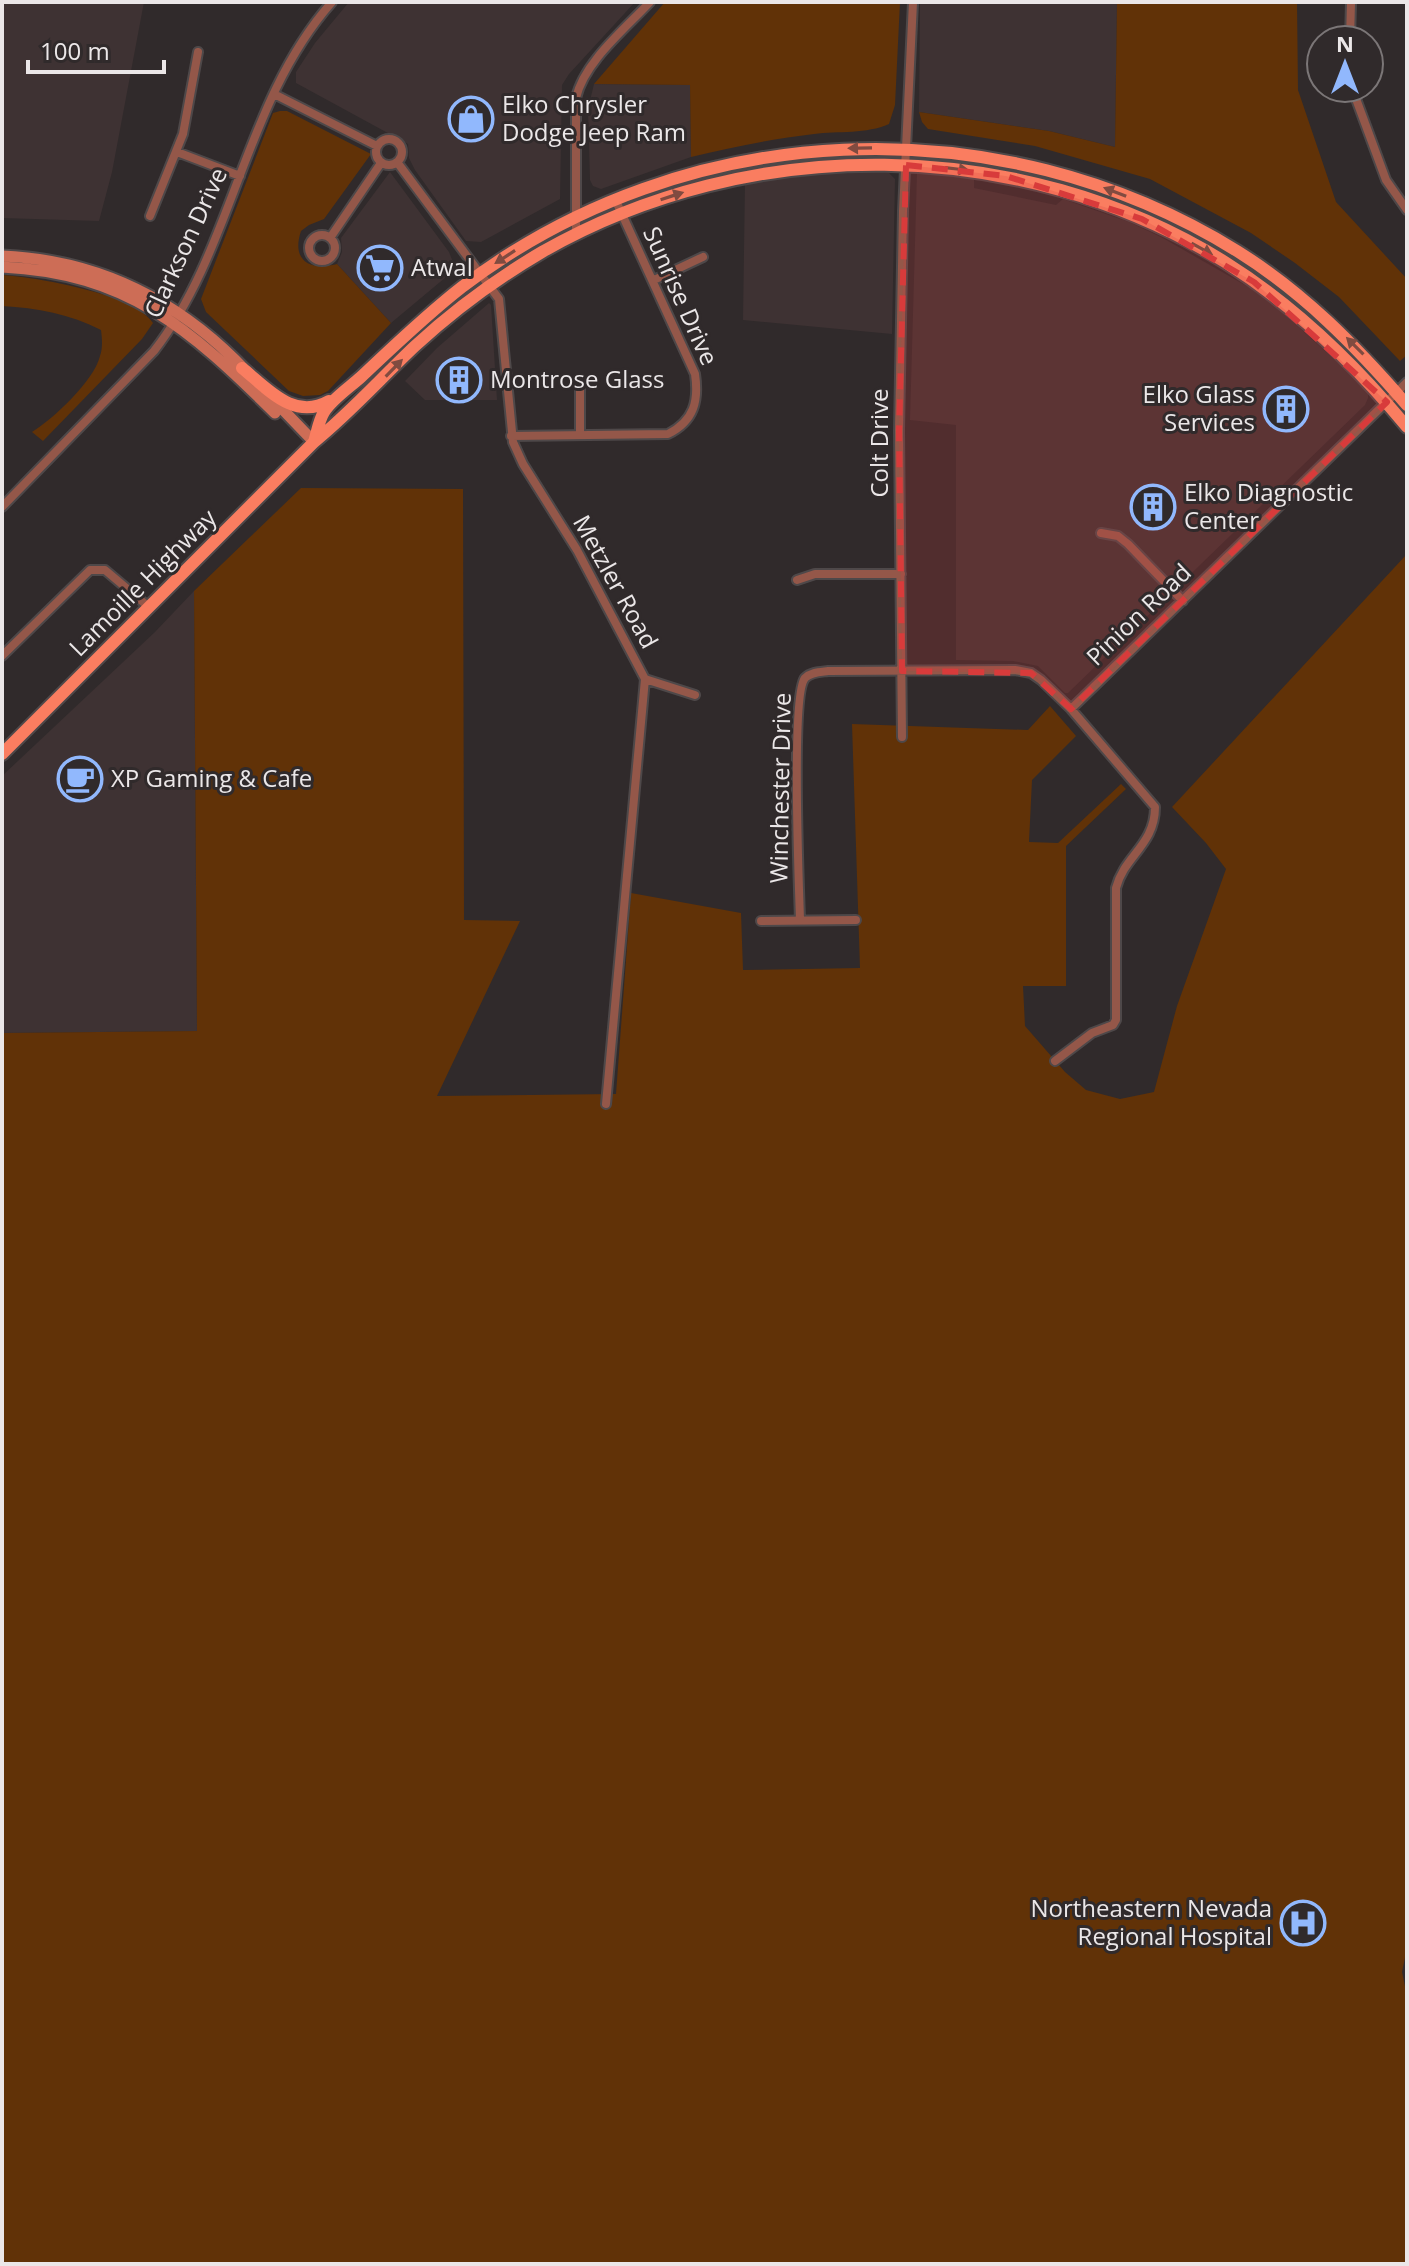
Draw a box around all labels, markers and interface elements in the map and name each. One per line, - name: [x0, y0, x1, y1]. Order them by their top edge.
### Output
- scale bar: [28, 24, 164, 74]
- north arrow: [1305, 24, 1385, 104]
- text: N: [1336, 28, 1354, 58]
- text: 100 m: [40, 34, 110, 67]
- place label: Elko Chrysler Dodge Jeep Ram: [502, 87, 686, 148]
- shop icon: Elko Chrysler Dodge Jeep Ram: [447, 95, 495, 143]
- one-way arrow: [847, 142, 872, 155]
- street label: Clarkson Drive: [135, 162, 234, 323]
- one-way arrow: [945, 163, 970, 176]
- one-way arrow: [1103, 185, 1127, 198]
- one-way arrow: [661, 189, 685, 202]
- street label: Sunrise Drive: [636, 221, 727, 370]
- one-way arrow: [1191, 242, 1213, 256]
- supermarket icon: Atwal: [356, 244, 404, 292]
- one-way arrow: [494, 249, 515, 264]
- place label: Atwal: [411, 250, 473, 283]
- one-way arrow: [1347, 337, 1365, 356]
- building icon: Montrose Glass: [435, 356, 483, 404]
- one-way arrow: [384, 359, 402, 378]
- place label: Montrose Glass: [490, 362, 664, 395]
- place label: Elko Glass Services: [1143, 377, 1255, 438]
- building icon: Elko Glass Services: [1262, 385, 1310, 433]
- street label: Colt Drive: [862, 388, 895, 498]
- place label: Elko Diagnostic Center: [1184, 475, 1353, 536]
- building icon: Elko Diagnostic Center: [1129, 483, 1177, 531]
- street label: Lamoille Highway: [61, 500, 224, 663]
- street label: Metzler Road: [566, 509, 667, 654]
- street label: Pinion Road: [1078, 556, 1198, 672]
- street label: Winchester Drive: [761, 692, 798, 884]
- cafe icon: XP Gaming & Cafe: [56, 755, 104, 803]
- place label: XP Gaming & Cafe: [111, 761, 312, 794]
- place label: Northeastern Nevada Regional Hospital: [1030, 1891, 1272, 1952]
- hospital icon: Northeastern Nevada Regional Hospital: [1279, 1899, 1327, 1947]

